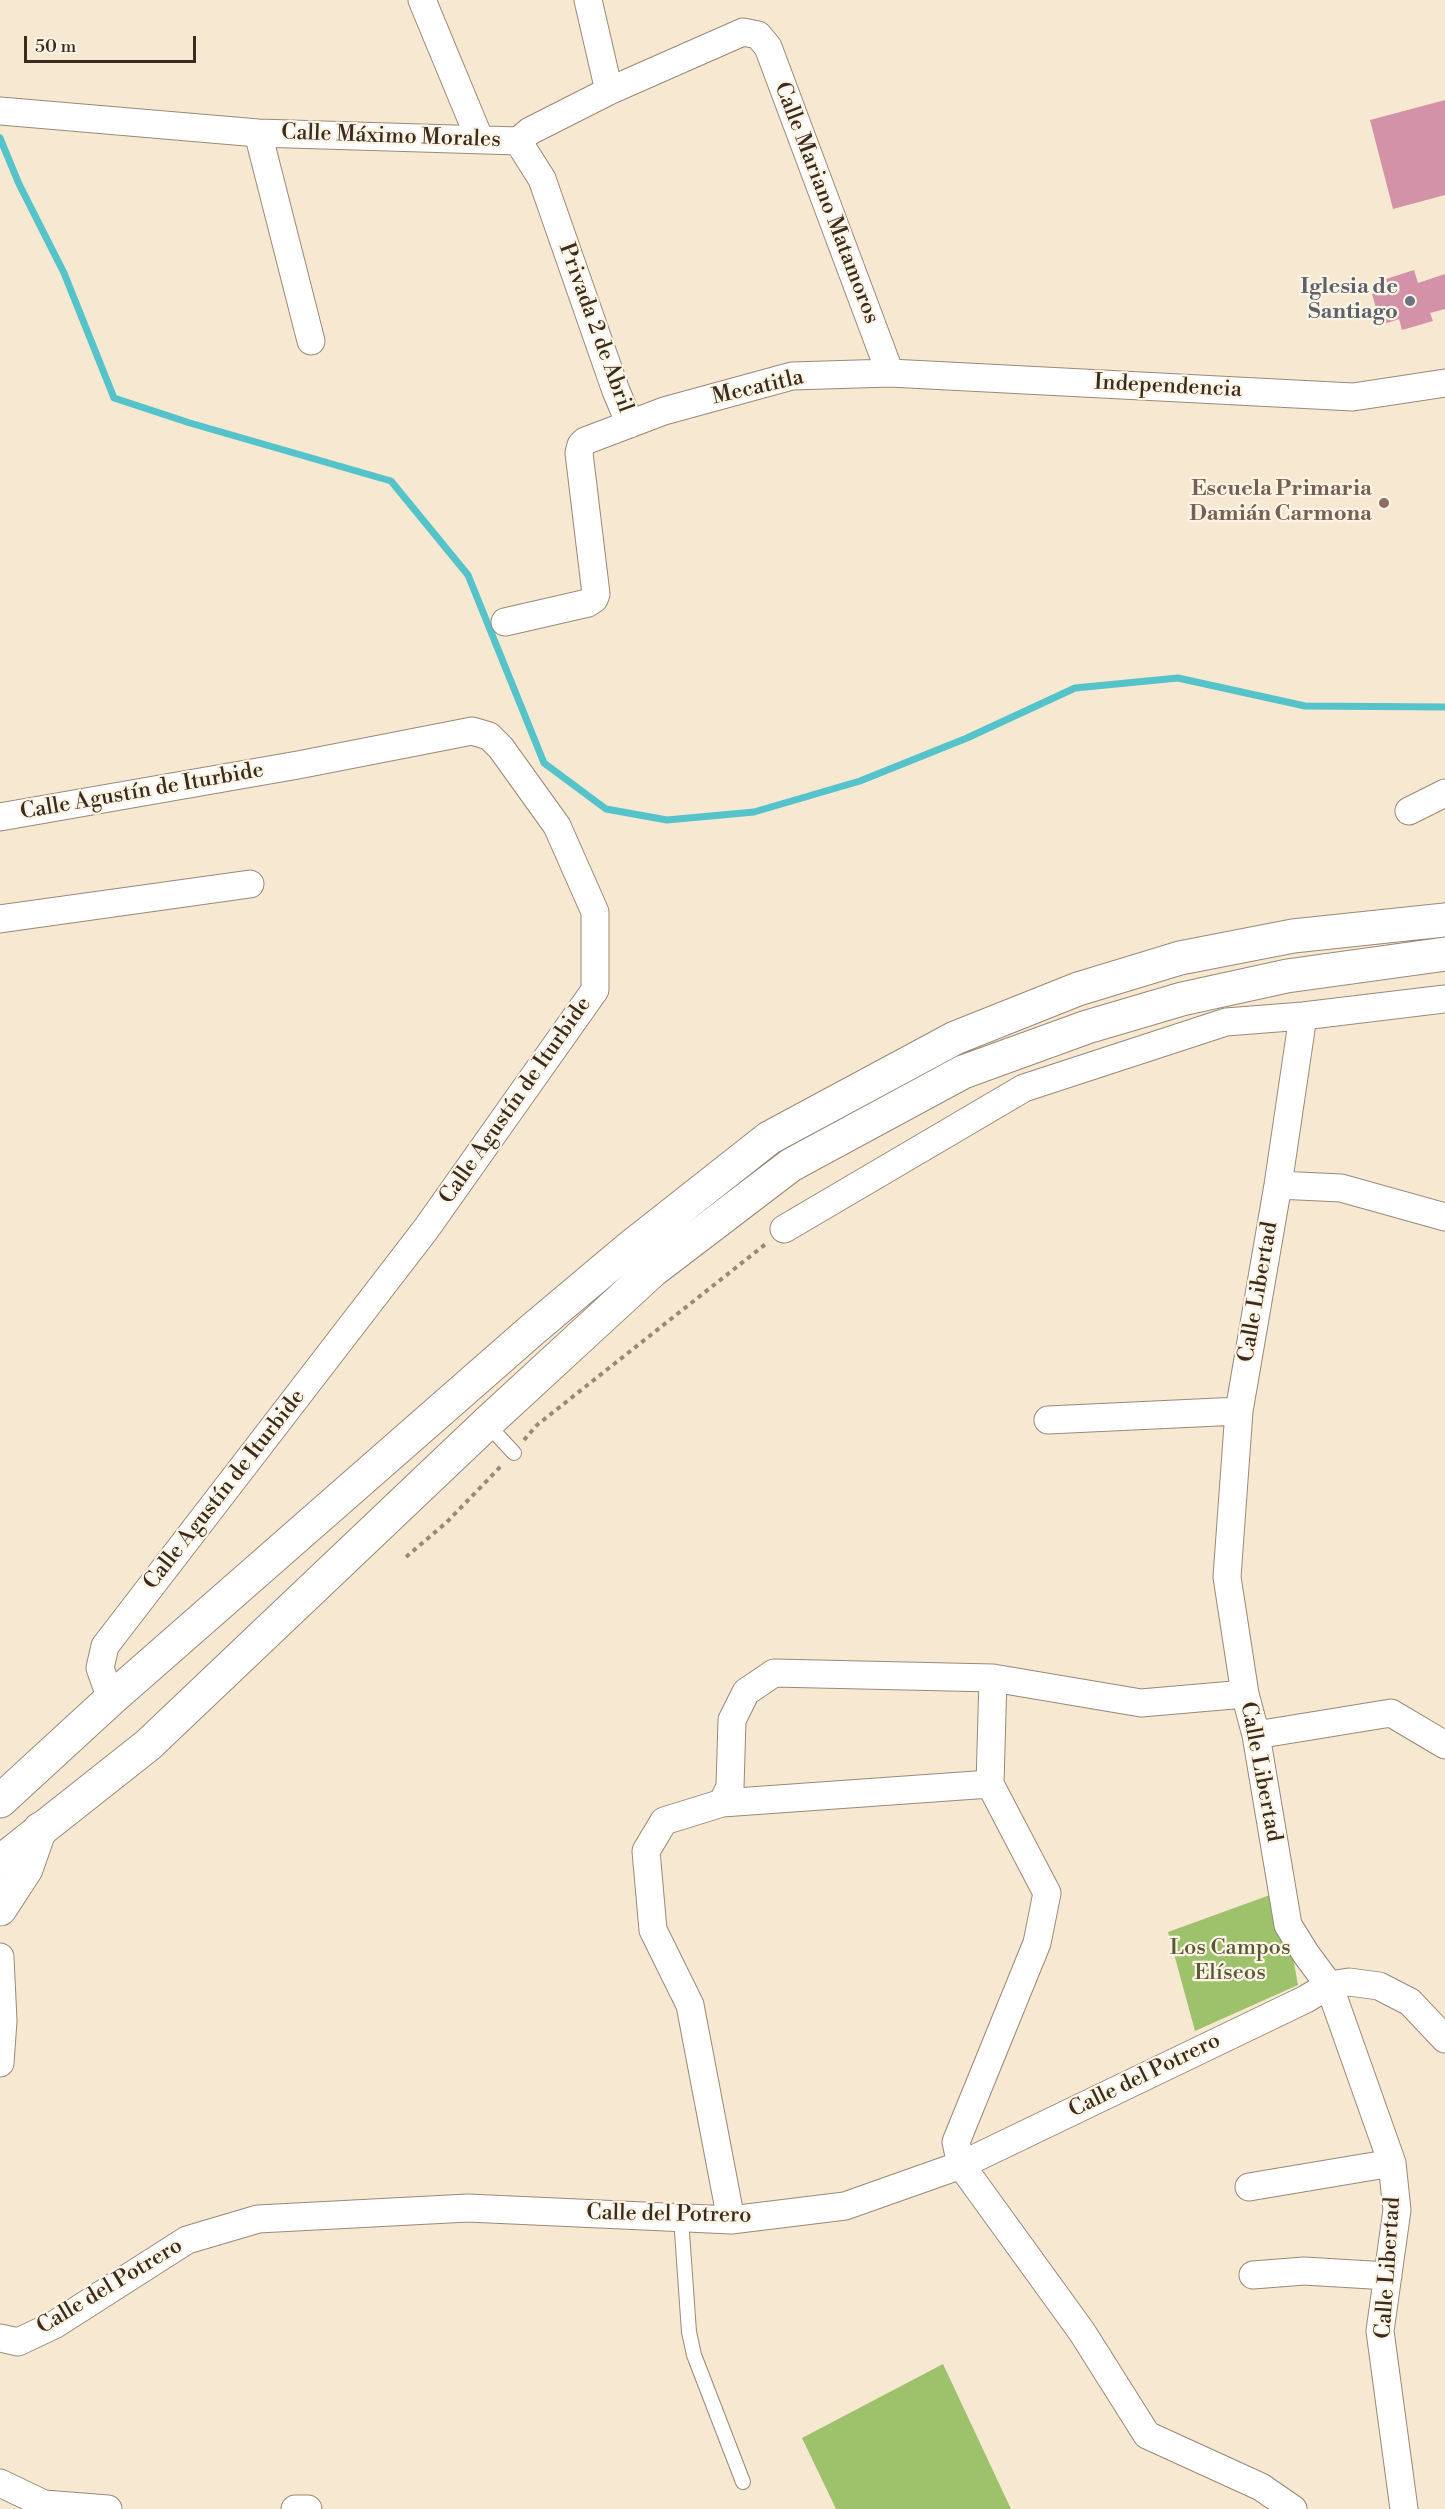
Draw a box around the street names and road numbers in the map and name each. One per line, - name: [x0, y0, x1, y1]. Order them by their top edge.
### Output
- street label: Calle Mariano Matamoros: [768, 79, 884, 327]
- street label: Calle Máximo Morales: [281, 120, 501, 154]
- street label: Privada 2 de Abril: [552, 240, 638, 416]
- street label: Mecatitla: [710, 365, 806, 411]
- street label: Independencia: [1093, 370, 1243, 404]
- street label: Calle Agustín de Iturbide: [18, 758, 266, 826]
- street label: Calle Agustín de Iturbide: [434, 992, 598, 1210]
- street label: Calle Libertad: [1234, 1220, 1284, 1364]
- street label: Calle Agustín de Iturbide: [139, 1385, 311, 1595]
- street label: Calle Libertad: [1233, 1700, 1287, 1844]
- street label: Calle del Potrero: [1065, 2028, 1225, 2124]
- street label: Calle Libertad: [1371, 2196, 1407, 2340]
- street label: Calle del Potrero: [586, 2200, 752, 2230]
- street label: Calle del Potrero: [32, 2233, 188, 2341]

